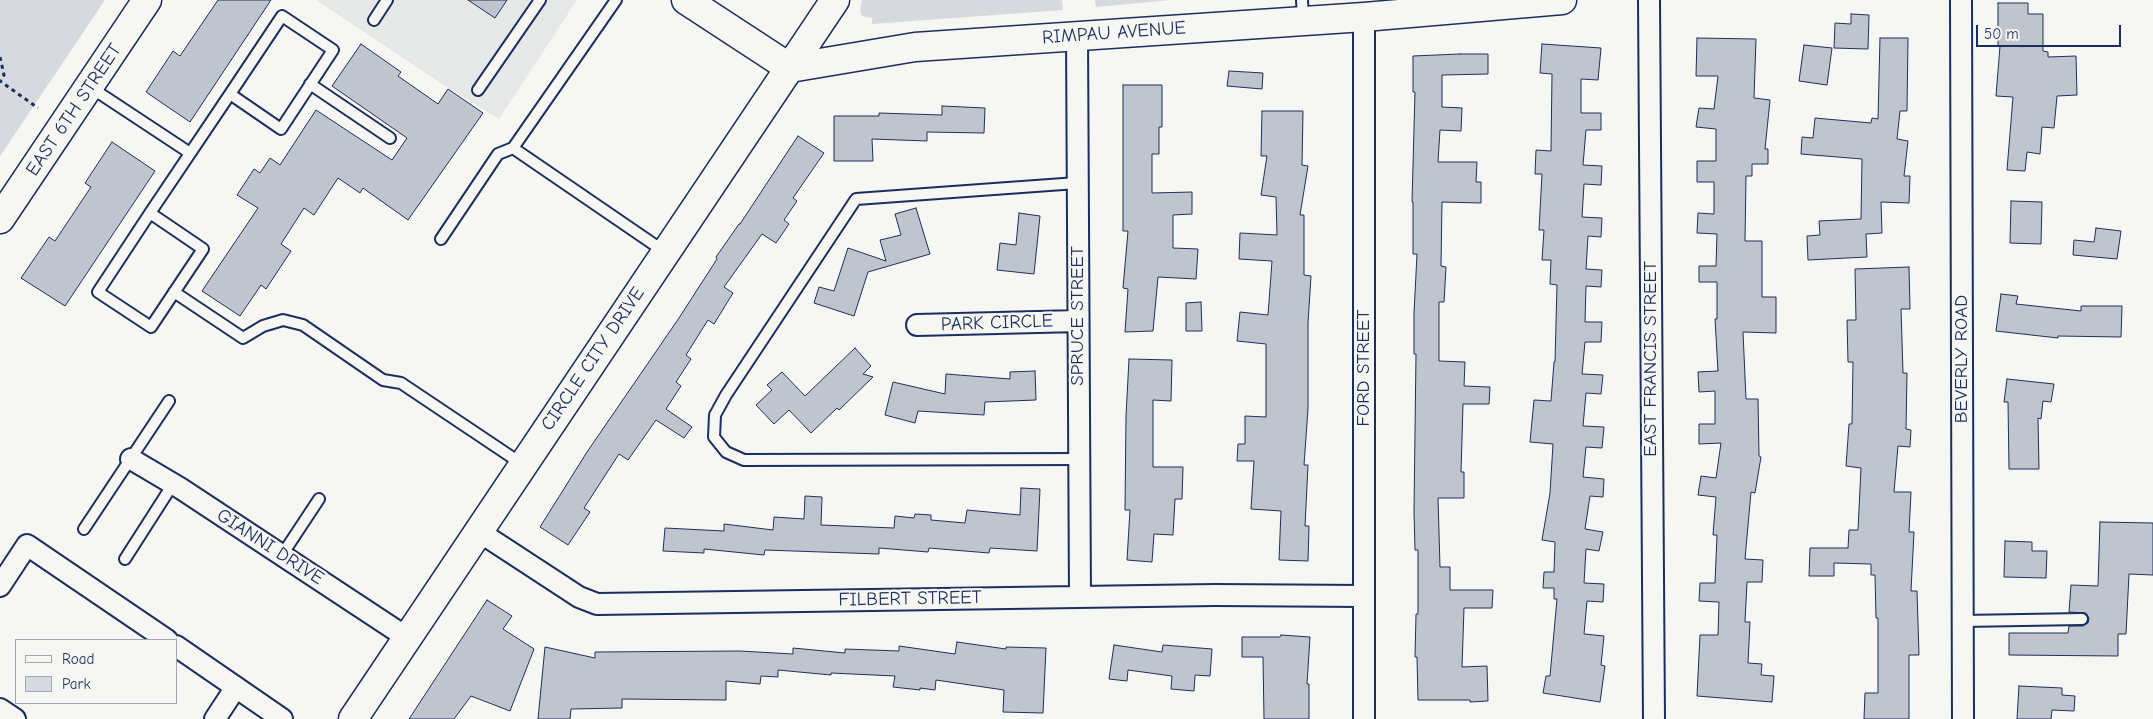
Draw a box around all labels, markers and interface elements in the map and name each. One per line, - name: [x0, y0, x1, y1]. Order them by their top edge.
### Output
- scale bar: [1978, 15, 2123, 47]
- street label: RIMPAU AVENUE: [1041, 17, 1187, 49]
- text: 50 m: [1984, 25, 2019, 43]
- street label: EAST 6TH STREET: [21, 40, 127, 180]
- street label: SPRUCE STREET: [1067, 246, 1089, 386]
- street label: EAST FRANCIS STREET: [1640, 261, 1662, 457]
- street label: CIRCLE CITY DRIVE: [536, 283, 650, 435]
- street label: BEVERLY ROAD: [1951, 295, 1973, 423]
- street label: PARK CIRCLE: [940, 310, 1054, 336]
- street label: FORD STREET: [1353, 310, 1375, 426]
- street label: GIANNI DRIVE: [212, 504, 328, 590]
- street label: FILBERT STREET: [838, 586, 982, 612]
- legend: [15, 639, 178, 704]
- text: Road: [62, 650, 94, 668]
- text: Park: [62, 675, 91, 693]

